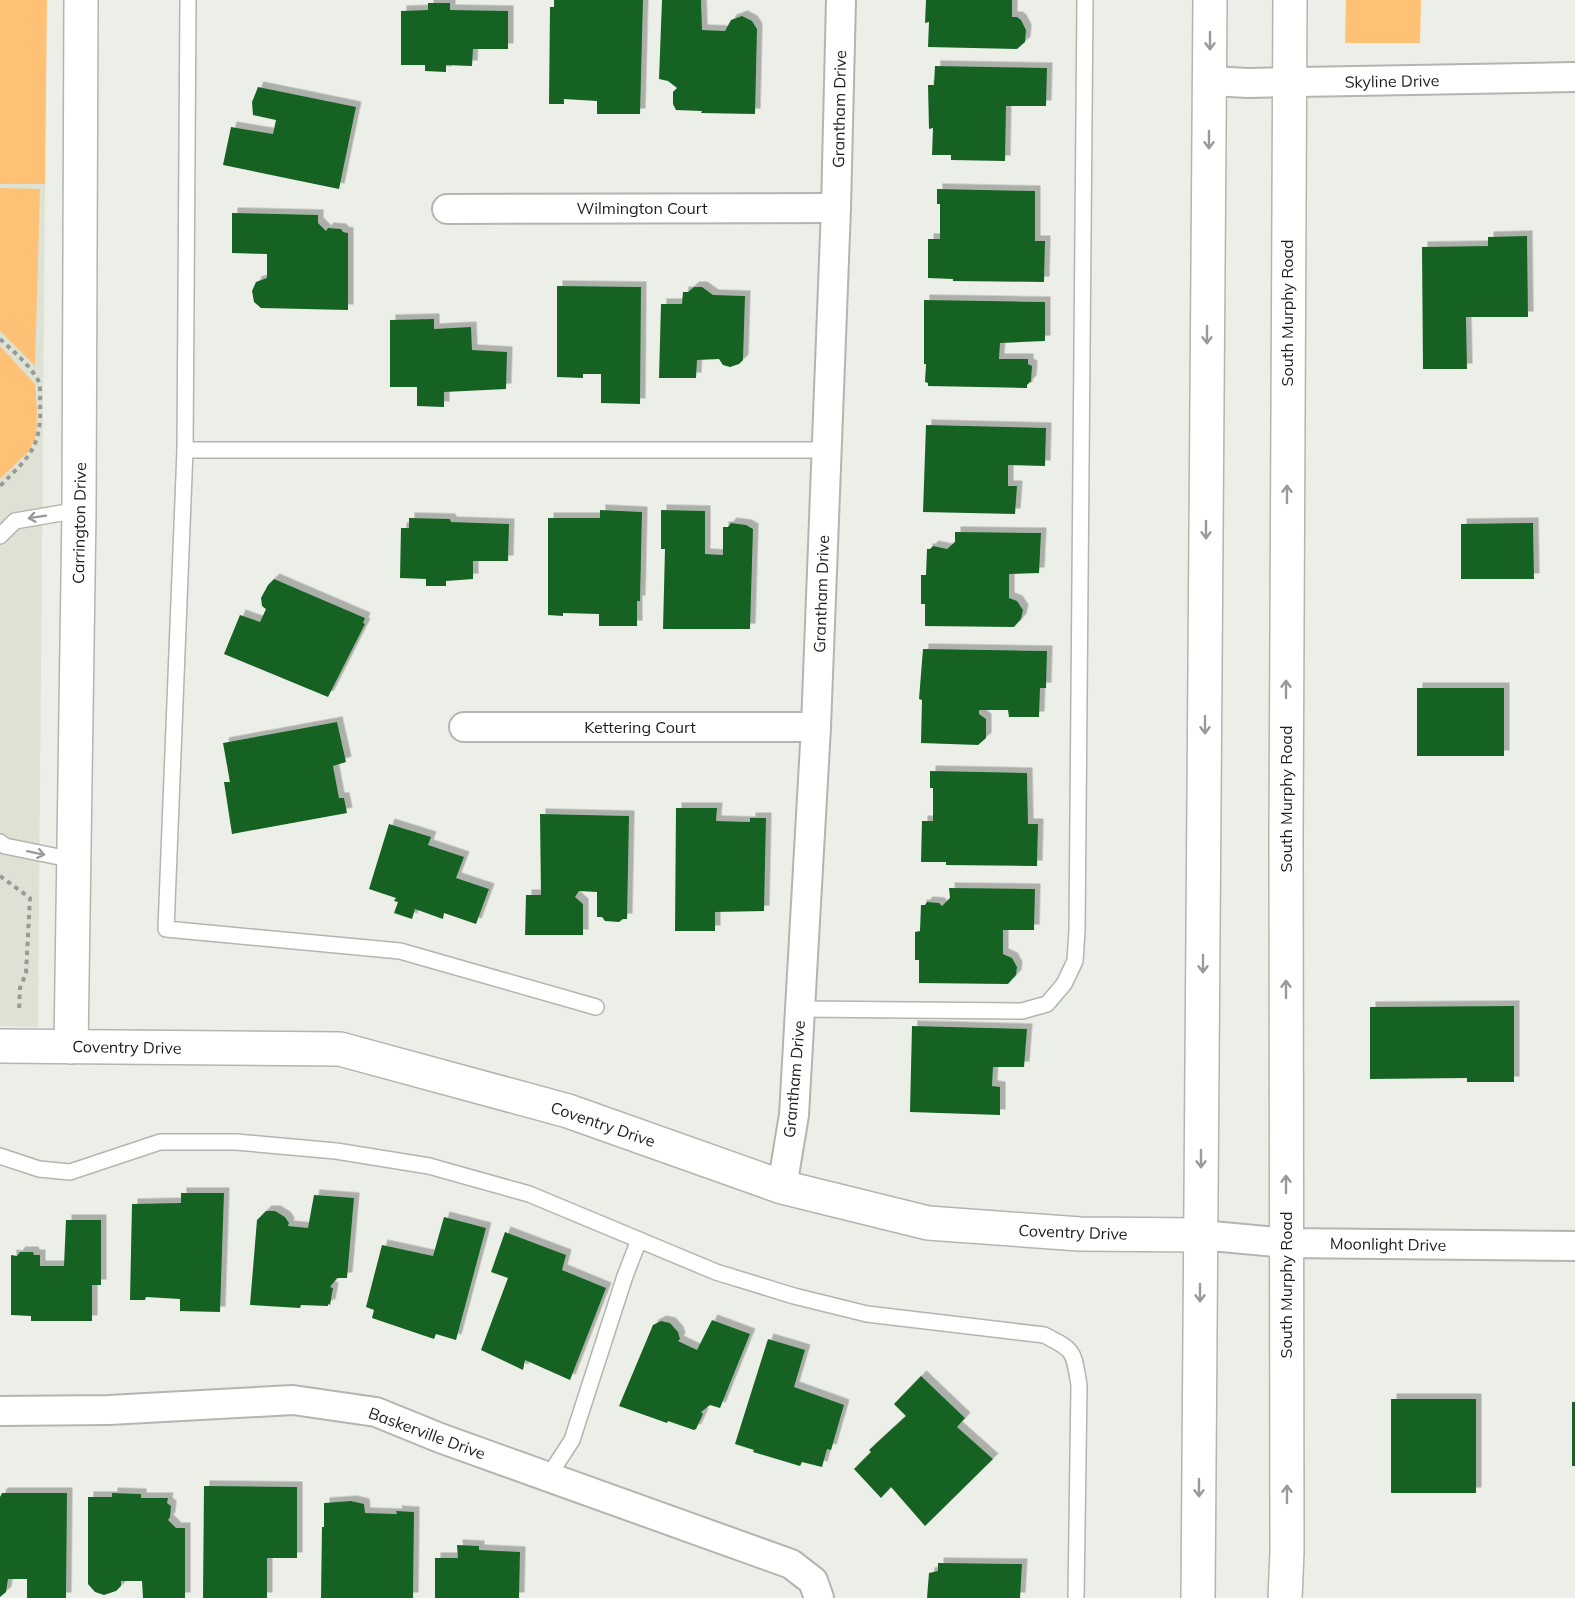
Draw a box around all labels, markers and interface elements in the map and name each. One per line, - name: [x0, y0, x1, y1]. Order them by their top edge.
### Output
- one-way arrow: [1204, 30, 1215, 50]
- street label: Grantham Drive: [828, 50, 850, 168]
- street label: Skyline Drive: [1344, 70, 1440, 92]
- one-way arrow: [1203, 129, 1215, 149]
- street label: Wilmington Court: [576, 198, 708, 218]
- street label: South Murphy Road: [1277, 239, 1297, 387]
- one-way arrow: [1201, 324, 1213, 344]
- street label: Carrington Drive: [68, 462, 90, 584]
- one-way arrow: [1281, 485, 1293, 505]
- one-way arrow: [27, 512, 47, 523]
- one-way arrow: [1200, 519, 1212, 539]
- street label: Grantham Drive: [809, 535, 833, 653]
- one-way arrow: [1280, 680, 1292, 700]
- one-way arrow: [1199, 714, 1210, 734]
- street label: Kettering Court: [584, 717, 696, 737]
- street label: South Murphy Road: [1276, 725, 1296, 873]
- one-way arrow: [26, 848, 45, 859]
- one-way arrow: [1197, 954, 1209, 974]
- one-way arrow: [1280, 980, 1292, 1000]
- street label: Grantham Drive: [779, 1019, 809, 1139]
- street label: Coventry Drive: [72, 1036, 182, 1058]
- street label: Coventry Drive: [548, 1097, 658, 1151]
- one-way arrow: [1195, 1148, 1207, 1168]
- one-way arrow: [1280, 1175, 1292, 1195]
- street label: South Murphy Road: [1276, 1211, 1296, 1359]
- street label: Coventry Drive: [1018, 1220, 1128, 1244]
- street label: Moonlight Drive: [1330, 1233, 1446, 1255]
- one-way arrow: [1194, 1283, 1206, 1303]
- street label: Baskerville Drive: [366, 1403, 488, 1463]
- one-way arrow: [1193, 1478, 1205, 1498]
- one-way arrow: [1281, 1484, 1293, 1504]

